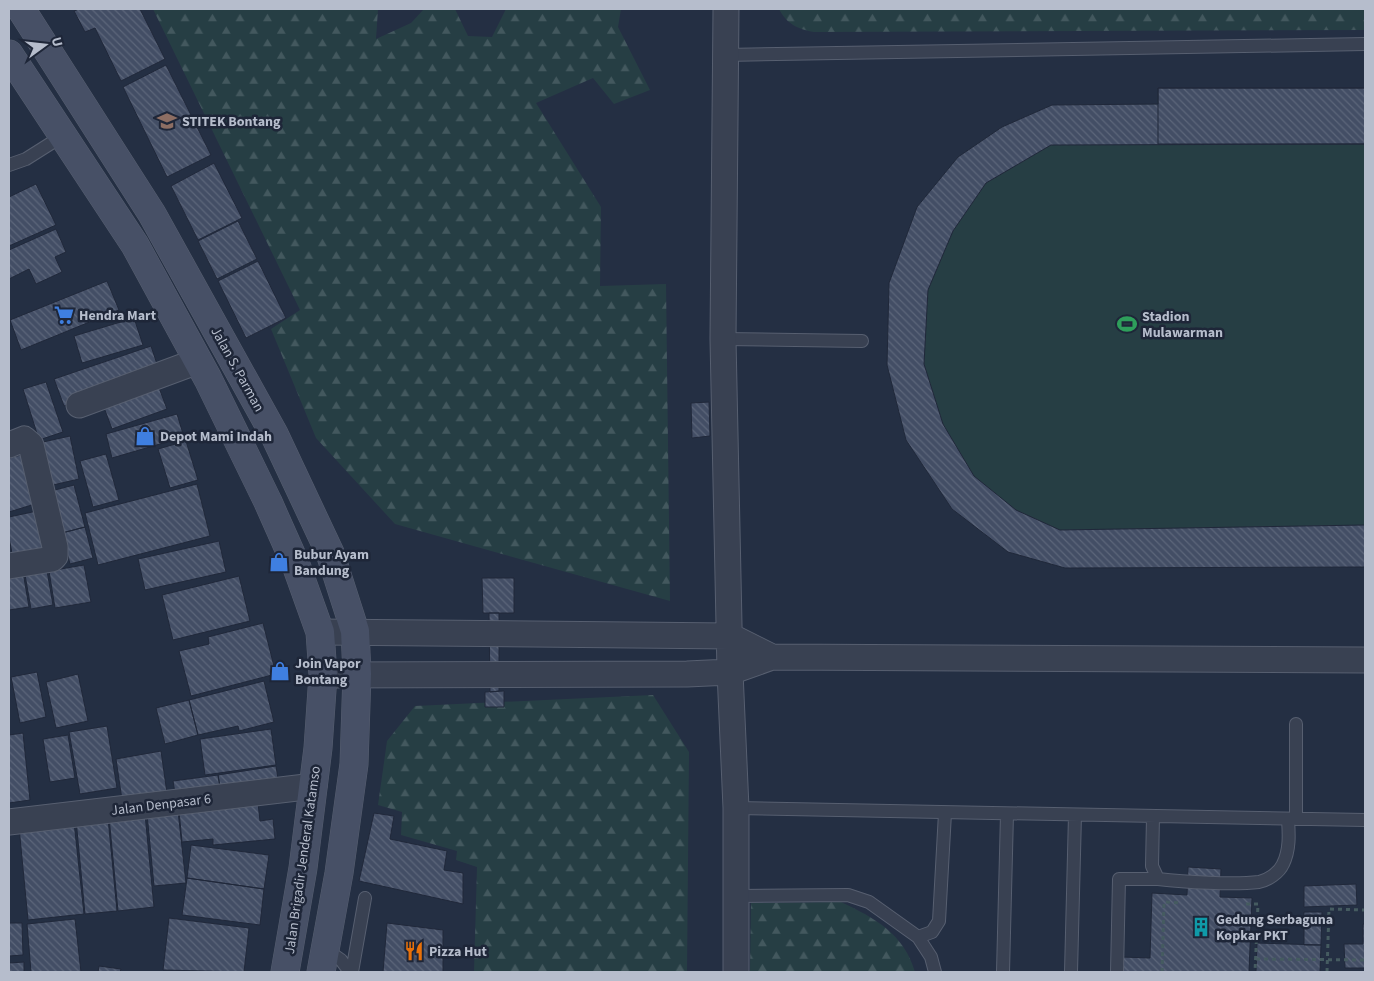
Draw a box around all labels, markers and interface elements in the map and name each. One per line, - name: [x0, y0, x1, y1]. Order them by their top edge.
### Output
- north arrow: [20, 20, 70, 70]
- text: U: [46, 35, 67, 49]
- school or university icon: STITEK Bontang: [156, 110, 178, 132]
- place label: STITEK Bontang: [182, 112, 281, 132]
- supermarket icon: Hendra Mart: [53, 304, 75, 326]
- place label: Hendra Mart: [79, 306, 157, 326]
- place label: Stadion Mulawarman: [1142, 307, 1223, 343]
- sports icon: Stadion Mulawarman: [1116, 313, 1138, 335]
- street label: Jalan S. Parman: [206, 323, 269, 416]
- shop icon: Depot Mami Indah: [134, 425, 156, 447]
- place label: Depot Mami Indah: [160, 427, 272, 447]
- place label: Bubur Ayam Bandung: [294, 545, 369, 581]
- shop icon: Bubur Ayam Bandung: [268, 551, 290, 573]
- place label: Join Vapor Bontang: [295, 654, 361, 690]
- shop icon: Join Vapor Bontang: [269, 660, 291, 682]
- street label: Jalan Brigadir Jenderal Katamso: [280, 765, 326, 955]
- street label: Jalan Denpasar 6: [110, 789, 212, 821]
- place label: Gedung Serbaguna Kopkar PKT: [1216, 910, 1333, 946]
- building icon: Gedung Serbaguna Kopkar PKT: [1190, 916, 1212, 938]
- restaurant icon: Pizza Hut: [403, 940, 425, 962]
- place label: Pizza Hut: [429, 942, 487, 962]

